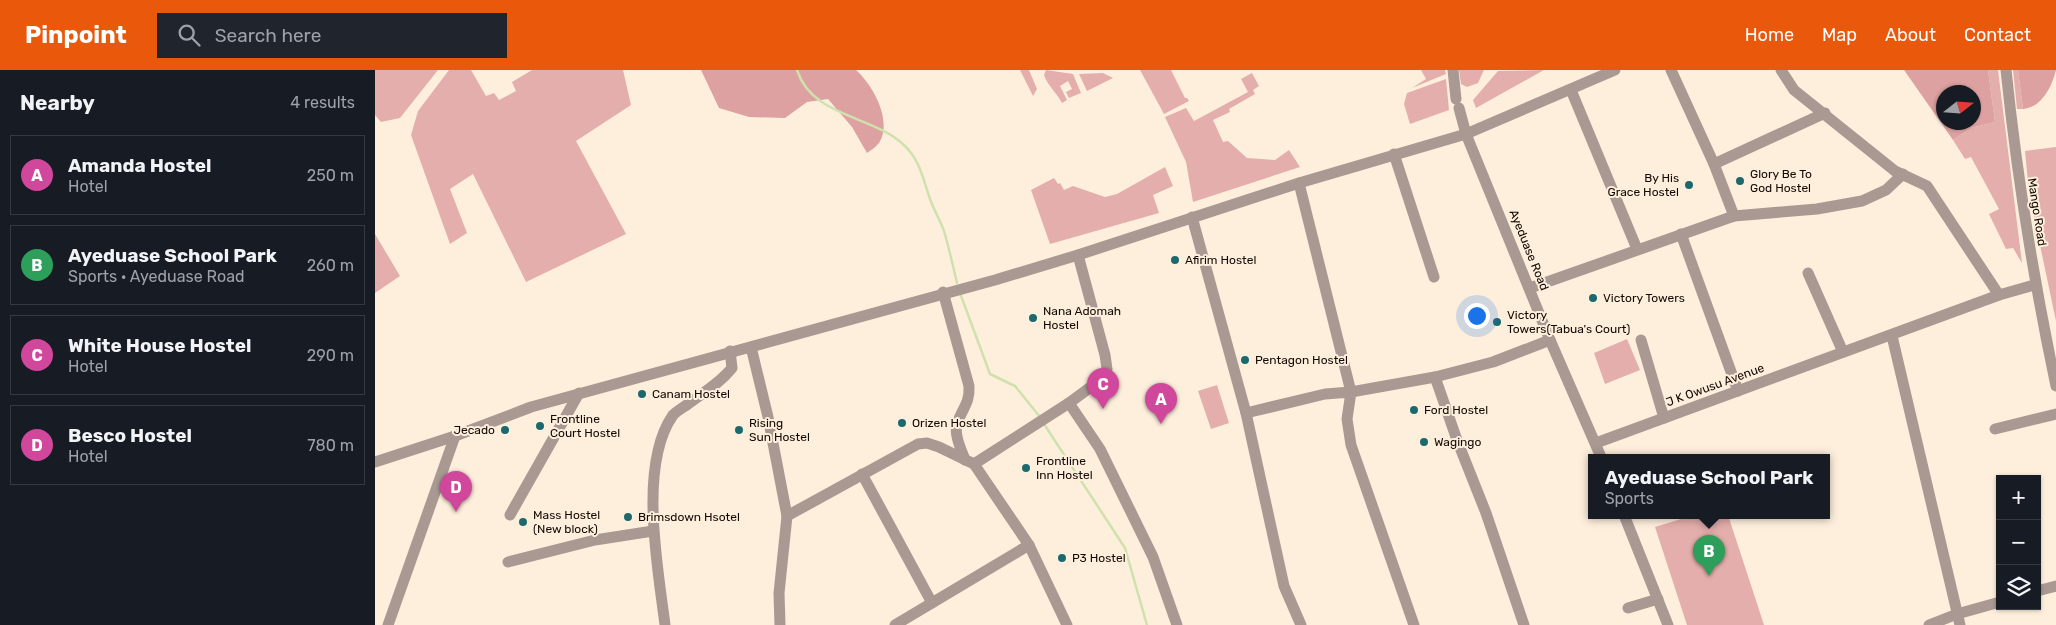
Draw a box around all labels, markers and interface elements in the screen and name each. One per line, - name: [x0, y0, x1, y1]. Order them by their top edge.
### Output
- search box: [157, 13, 507, 58]
- text: Pinpoint: [25, 21, 127, 49]
- icon: search: [175, 21, 203, 49]
- text: Search here: [215, 24, 321, 47]
- text: Home: [1745, 24, 1794, 46]
- text: Map: [1822, 24, 1857, 46]
- text: About: [1885, 24, 1936, 46]
- text: Contact: [1964, 24, 2031, 46]
- north arrow: [1936, 85, 1981, 130]
- text: Nearby: [20, 90, 95, 115]
- text: 4 results: [290, 93, 355, 112]
- text: Amanda Hostel: [68, 154, 212, 177]
- text: A: [31, 166, 43, 185]
- text: 250 m: [307, 166, 354, 185]
- place label: Glory Be To God Hostel: [1750, 167, 1812, 195]
- place label: By His Grace Hostel: [1608, 171, 1679, 199]
- marker: Glory Be To God Hostel: [1734, 175, 1746, 187]
- text: Hotel: [68, 177, 108, 196]
- street label: Mango Road: [2025, 177, 2049, 247]
- marker: By His Grace Hostel: [1683, 179, 1695, 191]
- street label: Ayeduase Road: [1506, 208, 1552, 292]
- text: Ayeduase School Park: [68, 244, 277, 267]
- place label: Afirim Hostel: [1185, 253, 1256, 267]
- marker: Afirim Hostel: [1169, 254, 1181, 266]
- text: B: [31, 256, 43, 275]
- text: 260 m: [307, 256, 354, 275]
- text: Sports · Ayeduase Road: [68, 267, 245, 286]
- place label: Victory Towers: [1603, 291, 1685, 305]
- marker: Victory Towers: [1587, 292, 1599, 304]
- your location: [1464, 303, 1490, 329]
- place label: Nana Adomah Hostel: [1043, 304, 1121, 332]
- place label: Victory Towers(Tabua's Court): [1507, 308, 1630, 336]
- marker: Nana Adomah Hostel: [1027, 312, 1039, 324]
- marker: Victory Towers(Tabua's Court): [1491, 316, 1503, 328]
- text: White House Hostel: [68, 334, 251, 357]
- text: C: [31, 346, 43, 365]
- text: 290 m: [307, 346, 354, 365]
- place label: Pentagon Hostel: [1255, 353, 1348, 367]
- marker: Pentagon Hostel: [1239, 354, 1251, 366]
- text: Hotel: [68, 357, 108, 376]
- street label: J K Owusu Avenue: [1664, 361, 1766, 409]
- pin: C: [1087, 368, 1119, 409]
- pin: A: [1145, 383, 1177, 424]
- place label: Canam Hostel: [652, 387, 730, 401]
- marker: Canam Hostel: [636, 388, 648, 400]
- place label: Ford Hostel: [1424, 403, 1488, 417]
- marker: Ford Hostel: [1408, 404, 1420, 416]
- place label: Frontline Court Hostel: [550, 412, 620, 440]
- place label: Rising Sun Hostel: [749, 416, 810, 444]
- place label: Orizen Hostel: [912, 416, 987, 430]
- marker: Orizen Hostel: [896, 417, 908, 429]
- marker: Frontline Court Hostel: [534, 420, 546, 432]
- place label: Jecado: [453, 423, 495, 437]
- text: Besco Hostel: [68, 424, 192, 447]
- marker: Jecado: [499, 424, 511, 436]
- marker: Rising Sun Hostel: [733, 424, 745, 436]
- place label: Wagingo: [1434, 435, 1481, 449]
- text: D: [31, 436, 43, 455]
- text: 780 m: [307, 436, 354, 455]
- marker: Wagingo: [1418, 436, 1430, 448]
- text: Hotel: [68, 447, 108, 466]
- place label: Frontline Inn Hostel: [1036, 454, 1093, 482]
- popup: [1588, 454, 1830, 519]
- marker: Frontline Inn Hostel: [1020, 462, 1032, 474]
- text: Ayeduase School Park: [1605, 466, 1813, 489]
- pin: D: [440, 471, 472, 512]
- map controls: [1996, 475, 2041, 610]
- button: +: [1996, 475, 2041, 520]
- text: Sports: [1605, 489, 1654, 508]
- place label: Mass Hostel (New block): [533, 508, 600, 536]
- place label: Brimsdown Hsotel: [638, 510, 740, 524]
- marker: Brimsdown Hsotel: [622, 511, 634, 523]
- marker: Mass Hostel (New block): [517, 516, 529, 528]
- button: −: [1996, 520, 2041, 565]
- pin: B: [1693, 535, 1725, 576]
- place label: P3 Hostel: [1072, 551, 1126, 565]
- marker: P3 Hostel: [1056, 552, 1068, 564]
- button: layers: [1996, 565, 2041, 610]

